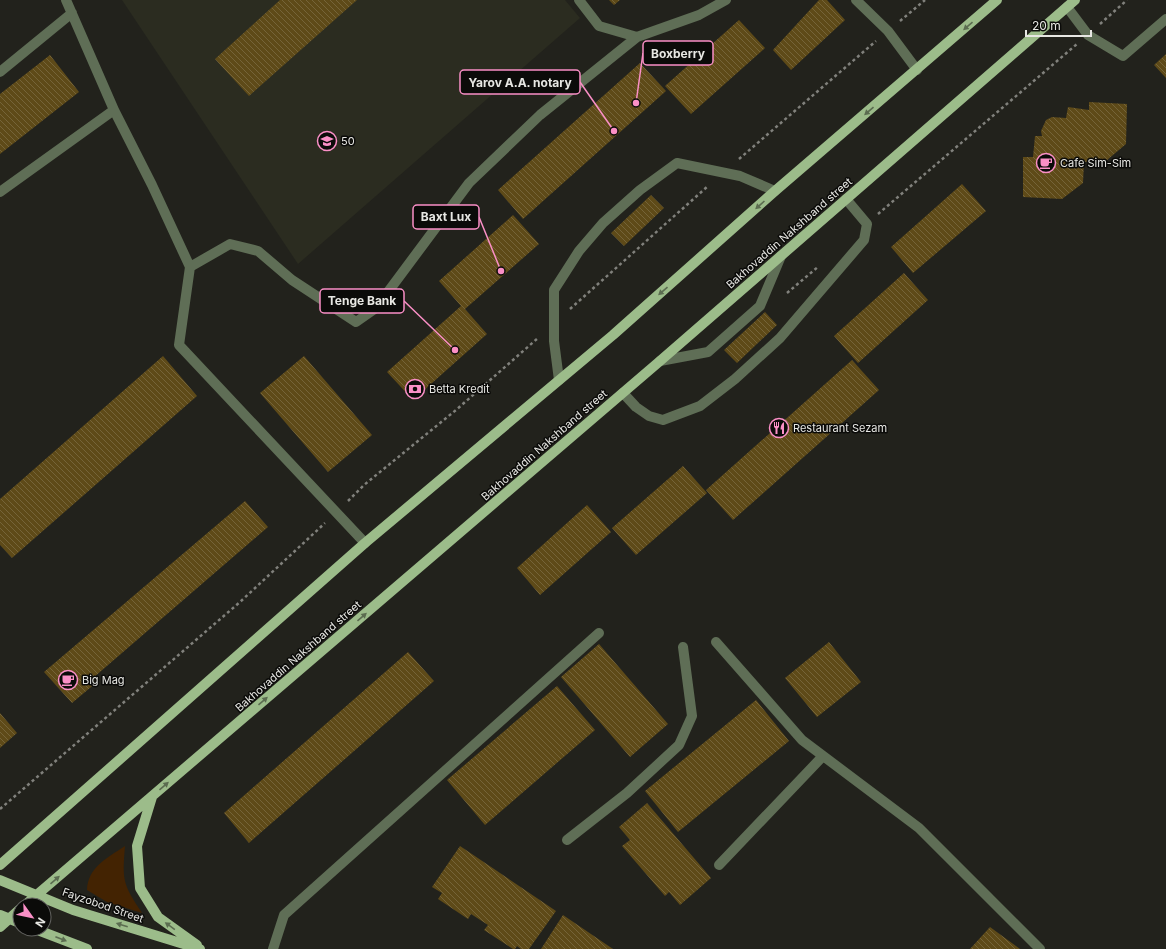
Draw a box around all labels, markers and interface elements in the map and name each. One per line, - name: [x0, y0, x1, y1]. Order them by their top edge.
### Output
- scale bar: [1026, 12, 1091, 38]
- text: 20 m: [1032, 18, 1061, 33]
- one-way arrow: [962, 21, 973, 30]
- callout: Boxberry: [643, 41, 713, 65]
- text: Boxberry: [651, 46, 706, 61]
- callout: Yarov A.A. notary: [460, 70, 580, 94]
- text: Yarov A.A. notary: [468, 75, 572, 90]
- one-way arrow: [864, 106, 875, 115]
- school or university icon: 50: [316, 130, 338, 152]
- place label: 50: [341, 134, 355, 148]
- cafe icon: Cafe Sim-Sim: [1035, 152, 1057, 174]
- place label: Cafe Sim-Sim: [1060, 156, 1131, 170]
- street label: Bakhovaddin Nakshband street: [723, 174, 855, 292]
- one-way arrow: [755, 200, 766, 209]
- callout: Baxt Lux: [413, 205, 479, 229]
- text: Baxt Lux: [421, 209, 471, 224]
- one-way arrow: [658, 286, 668, 296]
- callout: Tenge Bank: [320, 289, 404, 313]
- text: Tenge Bank: [328, 293, 396, 308]
- bank icon: Betta Kredit: [404, 378, 426, 400]
- place label: Betta Kredit: [429, 382, 490, 396]
- street label: Bakhovaddin Nakshband street: [478, 386, 610, 504]
- restaurant icon: Restaurant Sezam: [768, 417, 790, 439]
- place label: Restaurant Sezam: [793, 421, 887, 435]
- street label: Bakhovaddin Nakshband street: [232, 597, 364, 715]
- one-way arrow: [356, 612, 367, 621]
- cafe icon: Big Mag: [57, 669, 79, 691]
- place label: Big Mag: [82, 673, 125, 687]
- one-way arrow: [258, 697, 268, 706]
- one-way arrow: [159, 781, 169, 790]
- one-way arrow: [50, 875, 60, 884]
- street label: Fayzobod Street: [60, 885, 146, 926]
- north arrow: [12, 897, 52, 937]
- text: N: [32, 915, 49, 930]
- one-way arrow: [116, 922, 128, 928]
- one-way arrow: [165, 922, 175, 930]
- one-way arrow: [56, 936, 67, 942]

